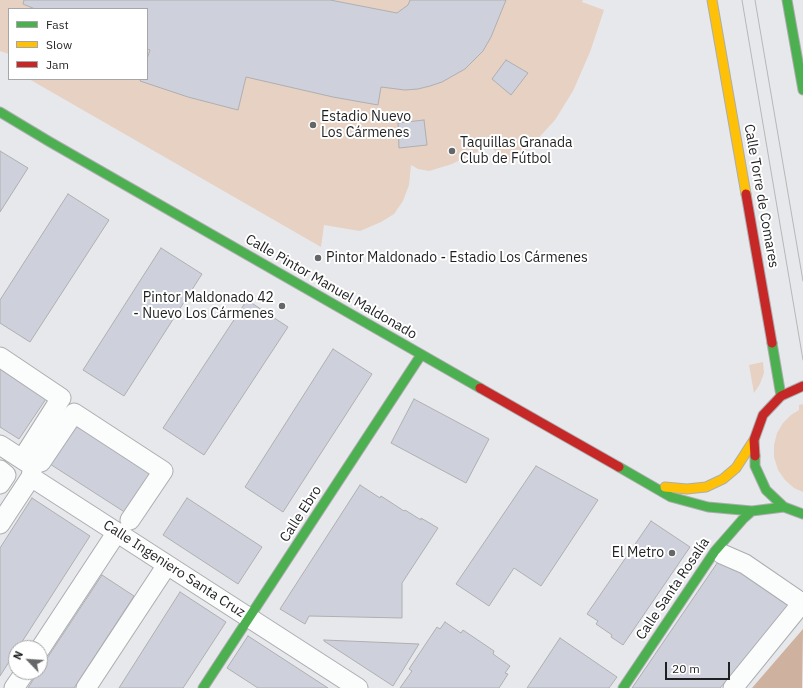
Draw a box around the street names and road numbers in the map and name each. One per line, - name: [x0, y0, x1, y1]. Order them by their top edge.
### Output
- street label: Calle Torre de Comares: [740, 123, 782, 269]
- street label: Calle Pintor Manuel Maldonado: [242, 231, 420, 343]
- street label: Calle Ebro: [277, 483, 325, 545]
- street label: Calle Ingeniero Santa Cruz: [100, 517, 248, 621]
- street label: Calle Santa Rosalía: [633, 535, 713, 643]

